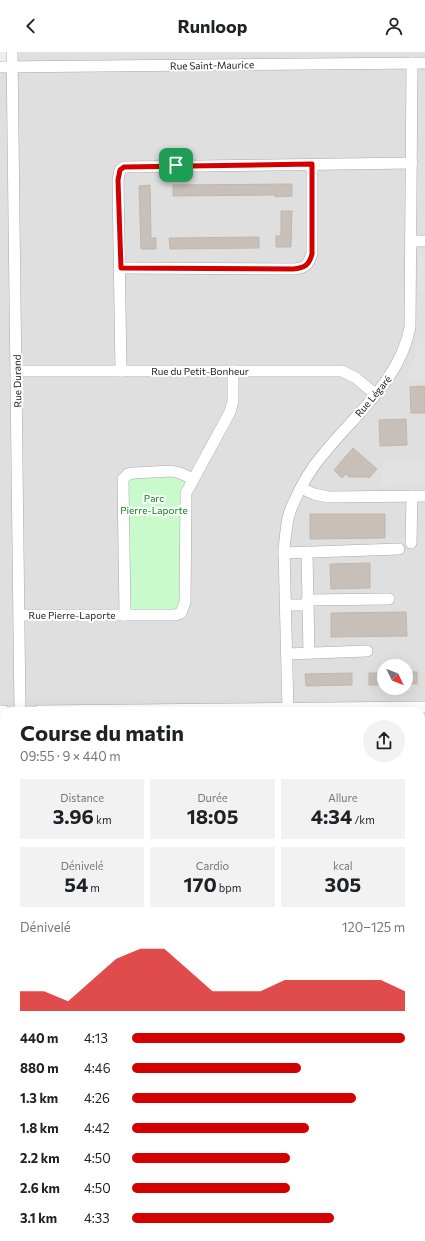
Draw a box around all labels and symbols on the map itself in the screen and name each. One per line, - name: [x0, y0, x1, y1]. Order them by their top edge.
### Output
- street label: Rue Saint-Maurice: [170, 58, 254, 72]
- pin: [159, 148, 193, 182]
- street label: Rue Durand: [11, 354, 23, 408]
- street label: Rue du Petit-Bonheur: [151, 365, 249, 377]
- street label: Rue Légaré: [352, 373, 394, 419]
- park label: Parc Pierre-Laporte: [120, 492, 188, 516]
- street label: Rue Pierre-Laporte: [28, 609, 116, 621]
- north arrow: [377, 659, 413, 695]

